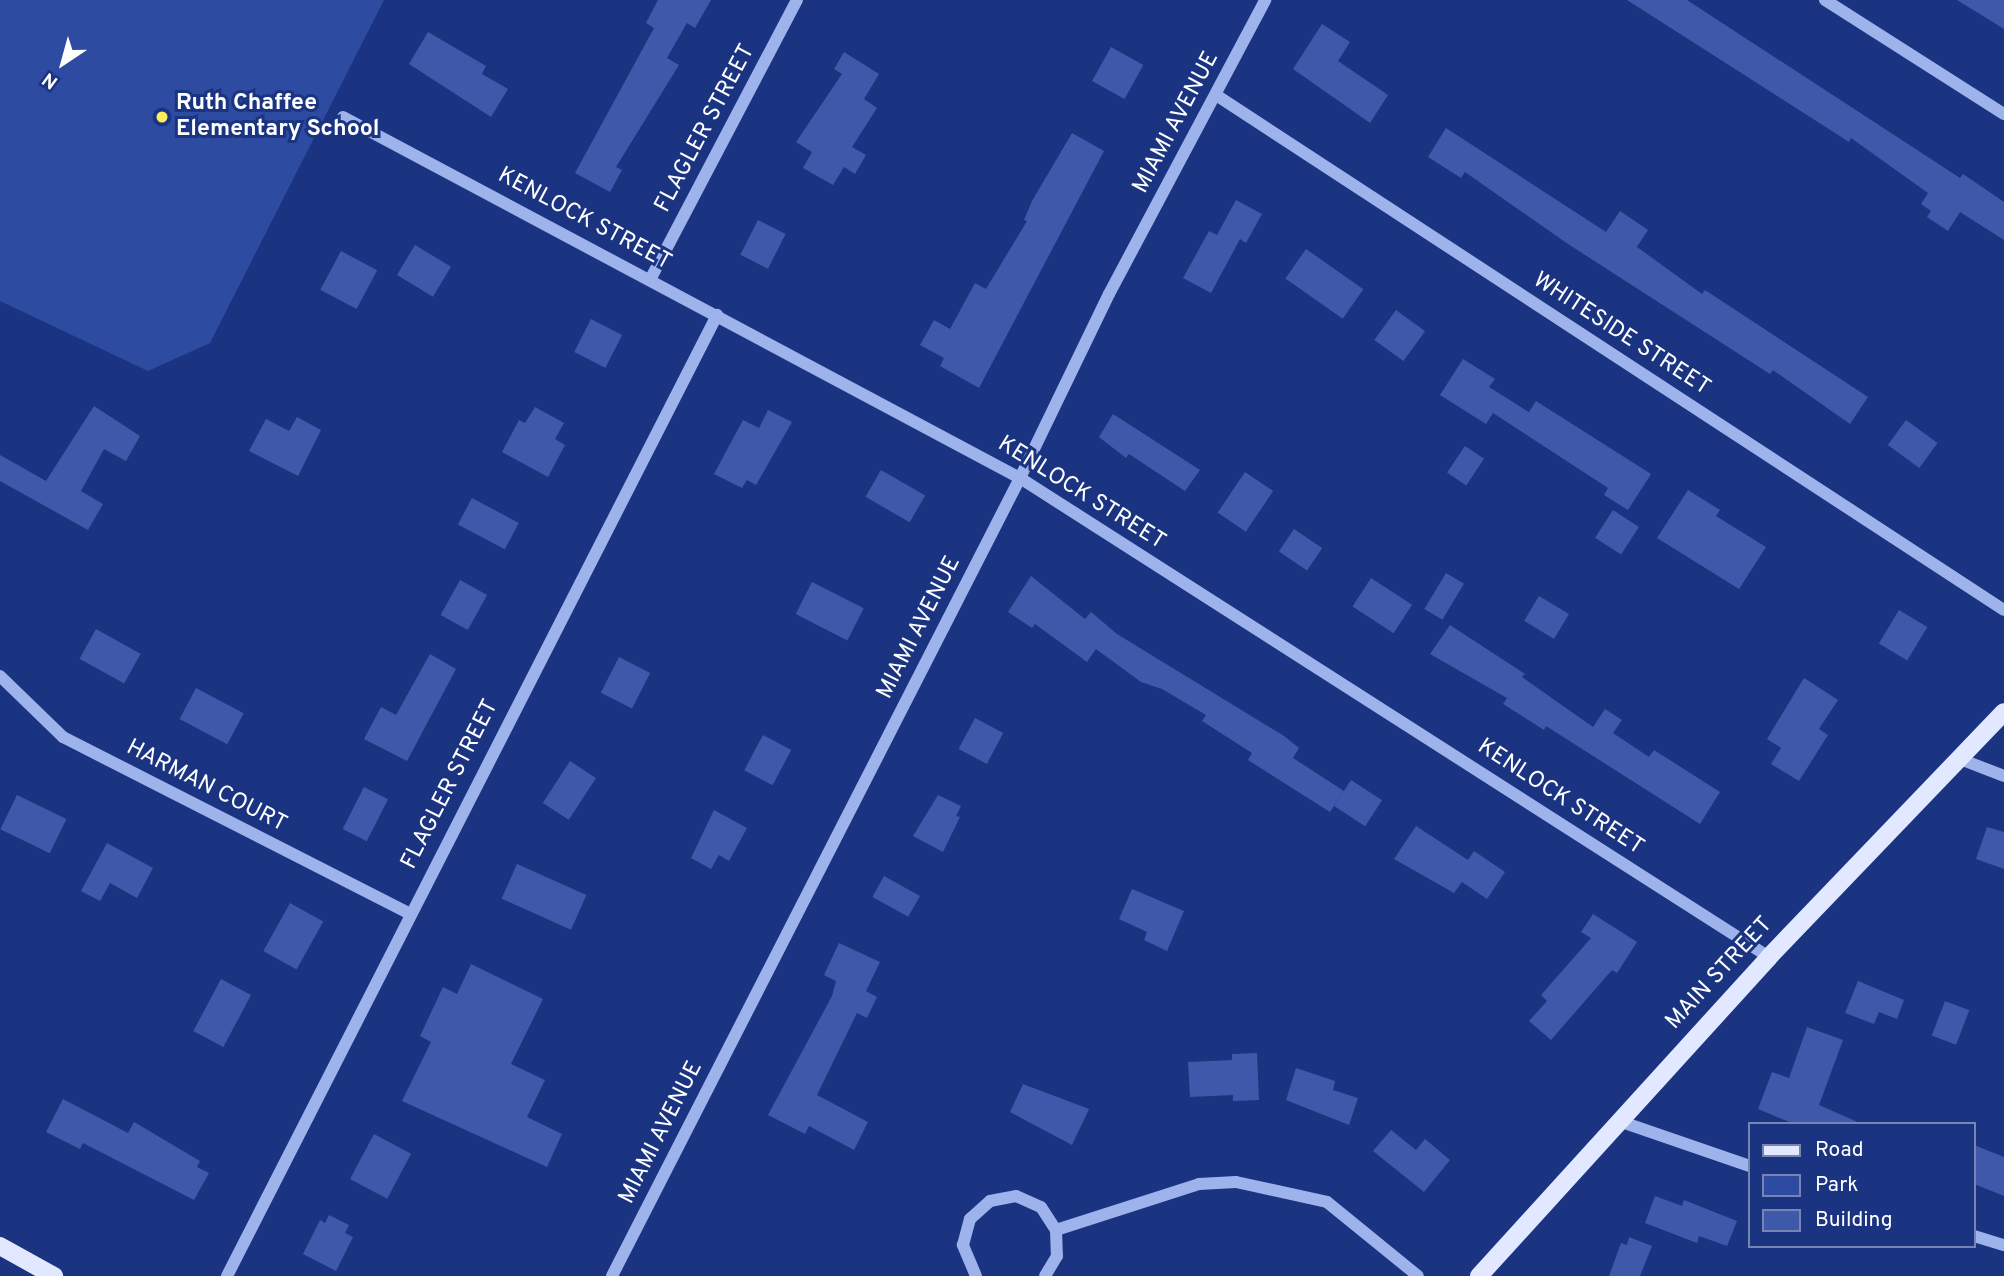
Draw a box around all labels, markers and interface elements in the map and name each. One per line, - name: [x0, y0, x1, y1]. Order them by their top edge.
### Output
- north arrow: [28, 28, 98, 98]
- street label: FLAGLER STREET: [650, 40, 762, 218]
- street label: MIAMI AVENUE: [1128, 47, 1226, 199]
- text: N: [38, 66, 63, 94]
- place label: Ruth Chaffee Elementary School: [176, 90, 380, 144]
- marker: Ruth Chaffee Elementary School: [154, 109, 170, 125]
- street label: KENLOCK STREET: [492, 163, 676, 277]
- street label: WHITESIDE STREET: [1527, 267, 1715, 403]
- street label: KENLOCK STREET: [992, 431, 1170, 557]
- street label: MIAMI AVENUE: [872, 552, 968, 704]
- street label: FLAGLER STREET: [396, 696, 506, 874]
- street label: KENLOCK STREET: [1472, 734, 1648, 862]
- street label: HARMAN COURT: [121, 735, 291, 839]
- street label: MAIN STREET: [1661, 912, 1779, 1036]
- street label: MIAMI AVENUE: [614, 1057, 710, 1209]
- legend: [1748, 1122, 1976, 1248]
- text: Road: [1815, 1137, 1864, 1164]
- text: Park: [1815, 1172, 1858, 1199]
- text: Building: [1815, 1207, 1893, 1234]

